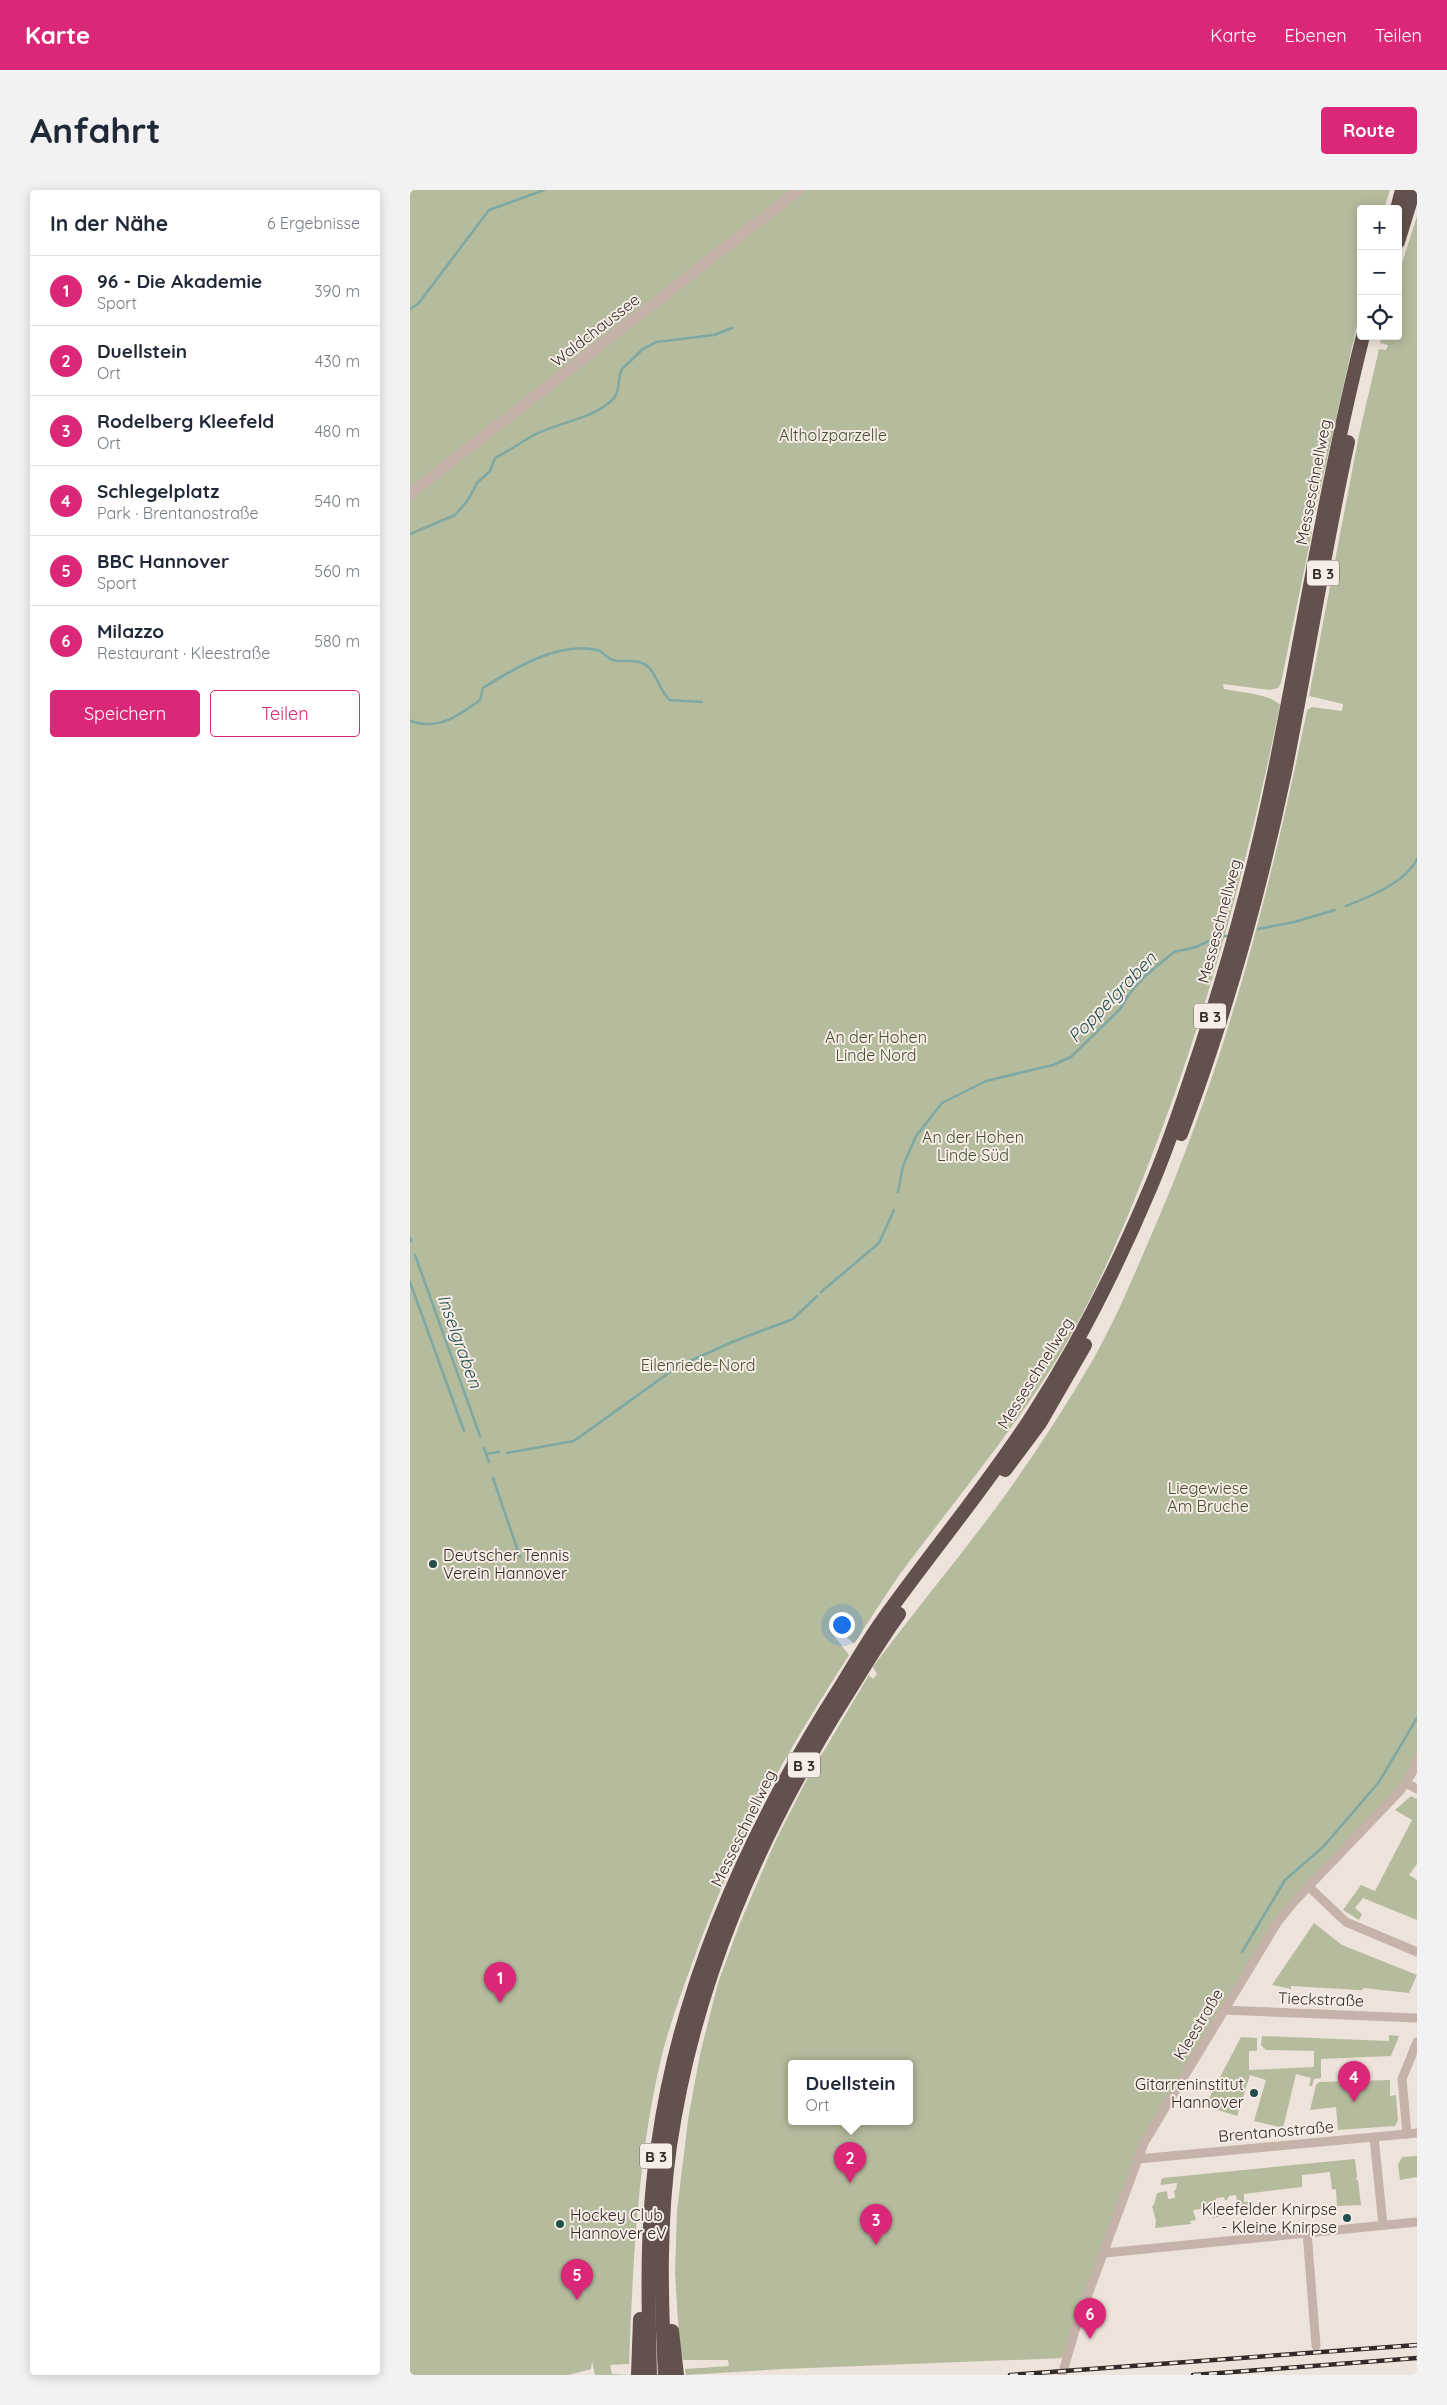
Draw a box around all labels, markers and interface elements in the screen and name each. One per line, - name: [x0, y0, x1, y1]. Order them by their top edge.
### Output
- text: Karte: [25, 20, 90, 50]
- text: Karte: [1210, 24, 1256, 47]
- text: Ebenen: [1284, 24, 1347, 47]
- text: Teilen: [1375, 24, 1422, 47]
- button: Route: [1321, 107, 1417, 154]
- text: Anfahrt: [30, 108, 161, 152]
- map controls: [1357, 205, 1402, 340]
- button: +: [1357, 205, 1402, 250]
- text: In der Nähe: [50, 210, 168, 236]
- text: 6 Ergebnisse: [267, 213, 360, 233]
- button: −: [1357, 250, 1402, 295]
- text: 96 - Die Akademie: [97, 269, 262, 293]
- text: 1: [63, 281, 69, 301]
- text: 390 m: [314, 281, 360, 301]
- street label: Waldchaussee: [547, 289, 643, 371]
- text: Sport: [97, 293, 137, 313]
- button: locate: [1357, 295, 1402, 340]
- text: Duellstein: [97, 339, 187, 363]
- text: 2: [61, 351, 71, 371]
- text: 430 m: [315, 351, 360, 371]
- text: Ort: [97, 363, 121, 383]
- text: Rodelberg Kleefeld: [97, 409, 274, 433]
- street label: Messeschnellweg: [1291, 417, 1335, 547]
- text: 3: [62, 421, 70, 441]
- text: 480 m: [314, 421, 360, 441]
- park label: Altholzparzelle: [779, 425, 887, 445]
- text: Ort: [97, 433, 121, 453]
- text: Schlegelplatz: [97, 479, 219, 503]
- text: 4: [61, 491, 71, 511]
- text: 540 m: [314, 491, 360, 511]
- text: Park · Brentanostraße: [97, 503, 259, 523]
- text: BBC Hannover: [97, 549, 229, 573]
- road number: B 3: [1307, 560, 1339, 586]
- text: 5: [61, 561, 71, 581]
- text: 560 m: [314, 561, 360, 581]
- text: Sport: [97, 573, 137, 593]
- text: Milazzo: [97, 619, 164, 643]
- text: 6: [62, 631, 70, 651]
- text: 580 m: [314, 631, 360, 651]
- text: Restaurant · Kleestraße: [97, 643, 270, 663]
- button: Speichern: [50, 690, 200, 737]
- button: Teilen: [210, 690, 360, 737]
- street label: Messeschnellweg: [1193, 857, 1245, 985]
- water label: Poppelgraben: [1063, 946, 1162, 1047]
- road number: B 3: [1194, 1004, 1226, 1028]
- park label: An der Hohen Linde Nord: [825, 1027, 927, 1065]
- park label: An der Hohen Linde Süd: [922, 1127, 1024, 1165]
- water label: Inselgraben: [432, 1291, 488, 1391]
- street label: Messeschnellweg: [993, 1314, 1077, 1432]
- park label: Eilenriede-Nord: [641, 1355, 755, 1375]
- park label: Liegewiese Am Bruche: [1167, 1478, 1249, 1516]
- place label: Deutscher Tennis Verein Hannover: [443, 1545, 569, 1583]
- marker: Deutscher Tennis Verein Hannover: [427, 1558, 439, 1570]
- your location: [829, 1612, 855, 1638]
- road number: B 3: [788, 1752, 820, 1778]
- street label: Messeschnellweg: [706, 1766, 780, 1890]
- pin: 1: [484, 1962, 516, 2003]
- street label: Kleestraße: [1169, 1985, 1227, 2063]
- street label: Tieckstraße: [1278, 1988, 1364, 2010]
- popup: [788, 2060, 913, 2125]
- pin: 4: [1338, 2061, 1370, 2102]
- text: Duellstein: [805, 2071, 896, 2095]
- place label: Gitarreninstitut Hannover: [1135, 2074, 1244, 2112]
- marker: Gitarreninstitut Hannover: [1248, 2087, 1260, 2099]
- text: Ort: [805, 2095, 829, 2115]
- street label: Brentanostraße: [1217, 2116, 1335, 2146]
- pin: 2: [834, 2142, 866, 2183]
- road number: B 3: [640, 2144, 672, 2168]
- place label: Kleefelder Knirpse - Kleine Knirpse: [1202, 2199, 1337, 2237]
- pin: 3: [860, 2204, 892, 2245]
- place label: Hockey Club Hannover eV: [570, 2205, 667, 2243]
- marker: Kleefelder Knirpse - Kleine Knirpse: [1341, 2212, 1353, 2224]
- marker: Hockey Club Hannover eV: [554, 2218, 566, 2230]
- pin: 5: [561, 2259, 593, 2300]
- pin: 6: [1074, 2298, 1106, 2339]

